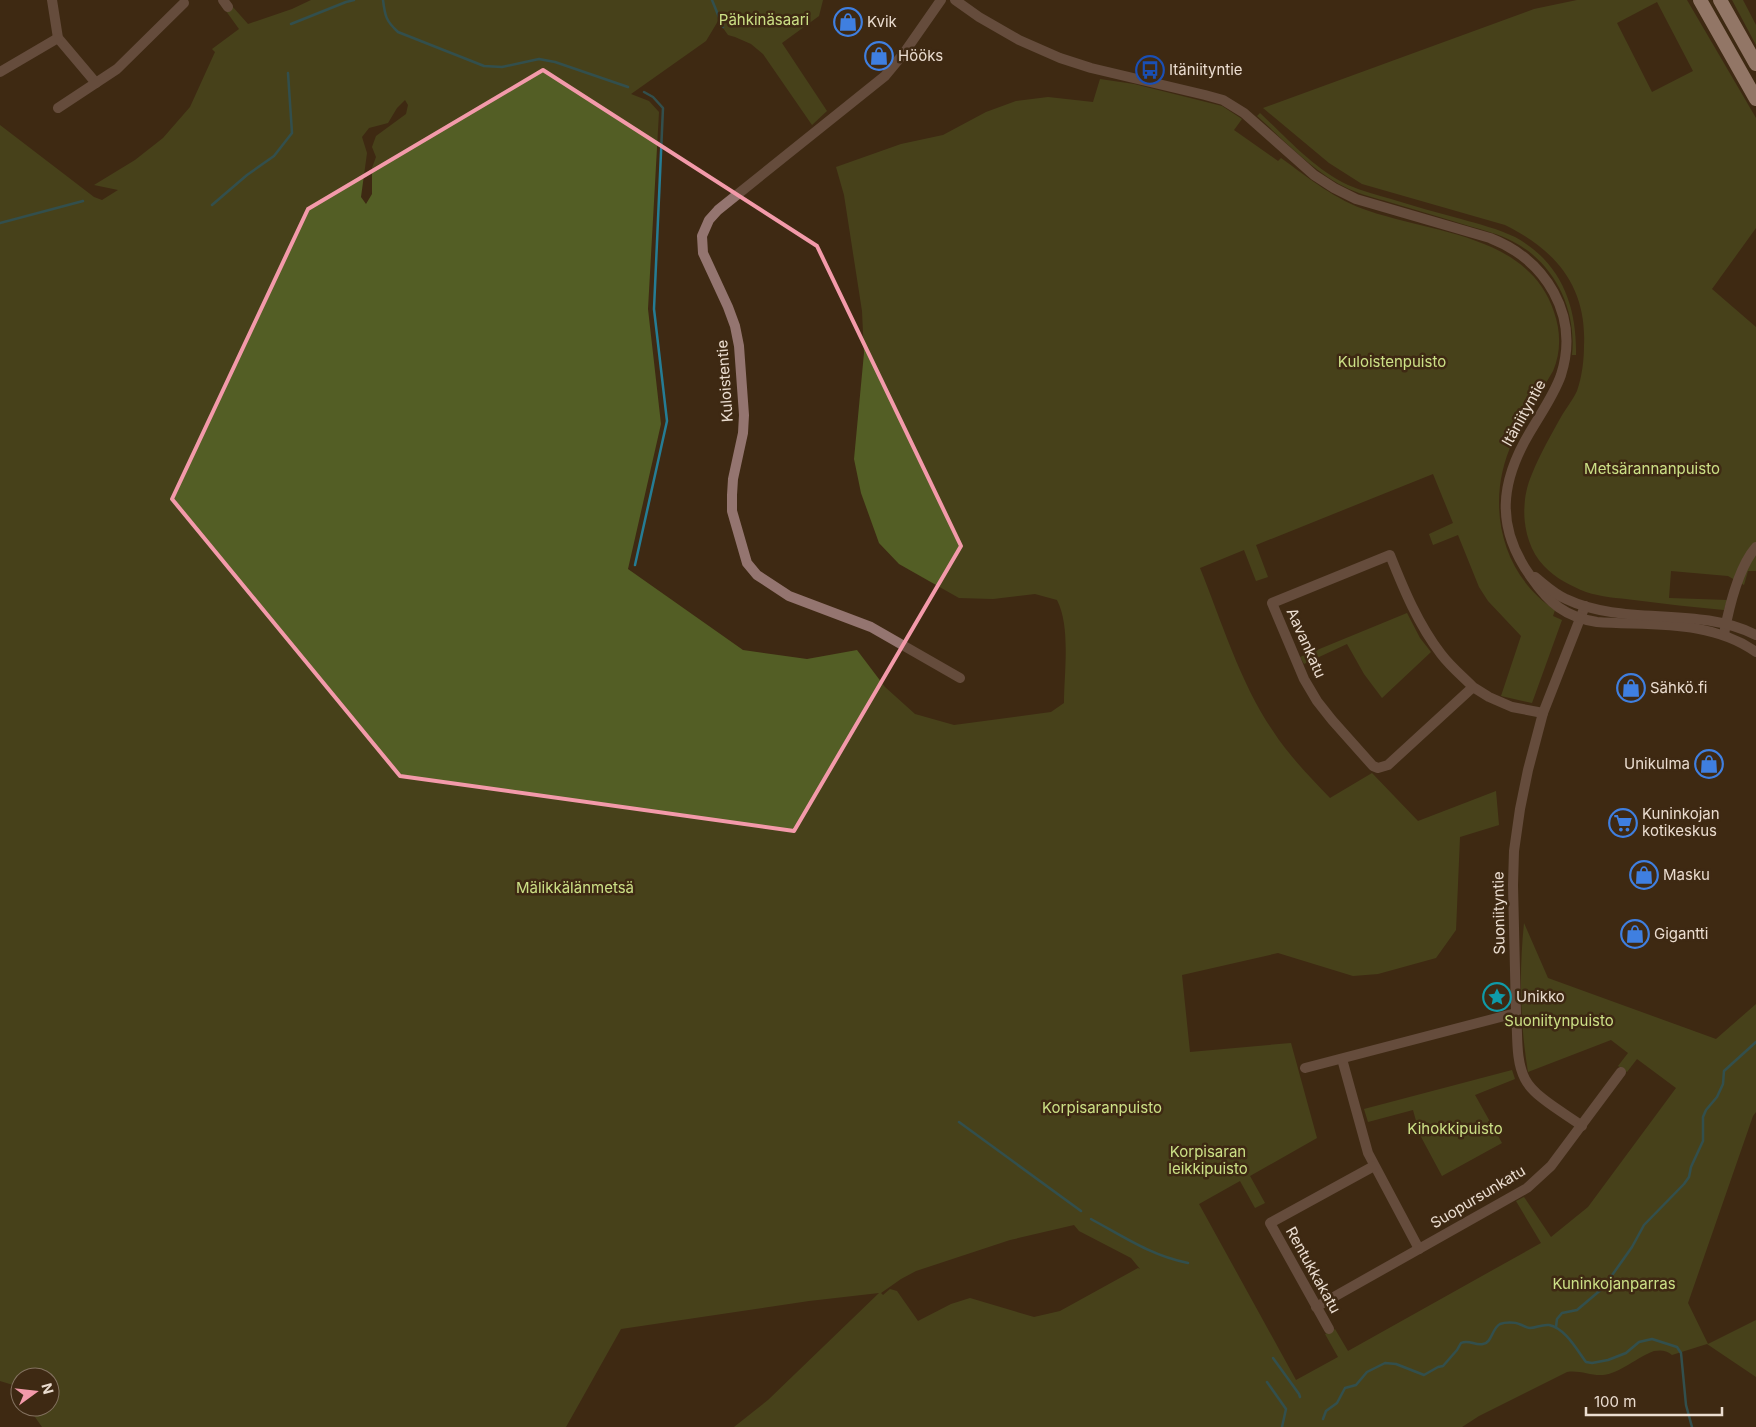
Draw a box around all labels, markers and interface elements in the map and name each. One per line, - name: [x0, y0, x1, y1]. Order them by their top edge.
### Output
- shop icon: Kvik: [833, 7, 863, 37]
- park label: Pähkinäsaari: [719, 10, 809, 29]
- place label: Kvik: [867, 12, 898, 31]
- shop icon: Hööks: [864, 41, 894, 71]
- place label: Hööks: [898, 46, 943, 65]
- bus stop icon: Itäniityntie: [1135, 55, 1165, 85]
- place label: Itäniityntie: [1169, 60, 1243, 79]
- street label: Kuloistentie: [712, 339, 737, 423]
- park label: Kuloistenpuisto: [1338, 352, 1446, 371]
- street label: Itäniityntie: [1497, 376, 1550, 450]
- park label: Metsärannanpuisto: [1584, 459, 1720, 478]
- street label: Aavankatu: [1283, 605, 1330, 681]
- shop icon: Sähkö.fi: [1616, 673, 1646, 703]
- place label: Sähkö.fi: [1650, 678, 1707, 697]
- shop icon: Unikulma: [1694, 749, 1724, 779]
- place label: Unikulma: [1624, 754, 1690, 773]
- place label: Kuninkojan kotikeskus: [1642, 804, 1720, 840]
- supermarket icon: Kuninkojan kotikeskus: [1608, 808, 1638, 838]
- shop icon: Masku: [1629, 860, 1659, 890]
- place label: Masku: [1663, 865, 1710, 884]
- street label: Suoniityntie: [1488, 871, 1509, 955]
- park label: Mälikkälänmetsä: [516, 878, 634, 897]
- shop icon: Gigantti: [1620, 919, 1650, 949]
- place label: Gigantti: [1654, 924, 1708, 943]
- place icon: Unikko: [1482, 982, 1512, 1012]
- place label: Unikko: [1516, 987, 1565, 1006]
- park label: Suoniitynpuisto: [1504, 1011, 1614, 1030]
- park label: Korpisaranpuisto: [1042, 1098, 1162, 1117]
- park label: Kihokkipuisto: [1407, 1119, 1503, 1138]
- park label: Korpisaran leikkipuisto: [1168, 1142, 1248, 1178]
- street label: Suopursunkatu: [1427, 1161, 1529, 1232]
- street label: Rentukkakatu: [1282, 1223, 1345, 1316]
- park label: Kuninkojanparras: [1552, 1274, 1676, 1293]
- north arrow: [10, 1367, 60, 1417]
- text: N: [38, 1381, 58, 1396]
- scale bar: [1586, 1384, 1722, 1416]
- text: 100 m: [1594, 1392, 1636, 1411]

